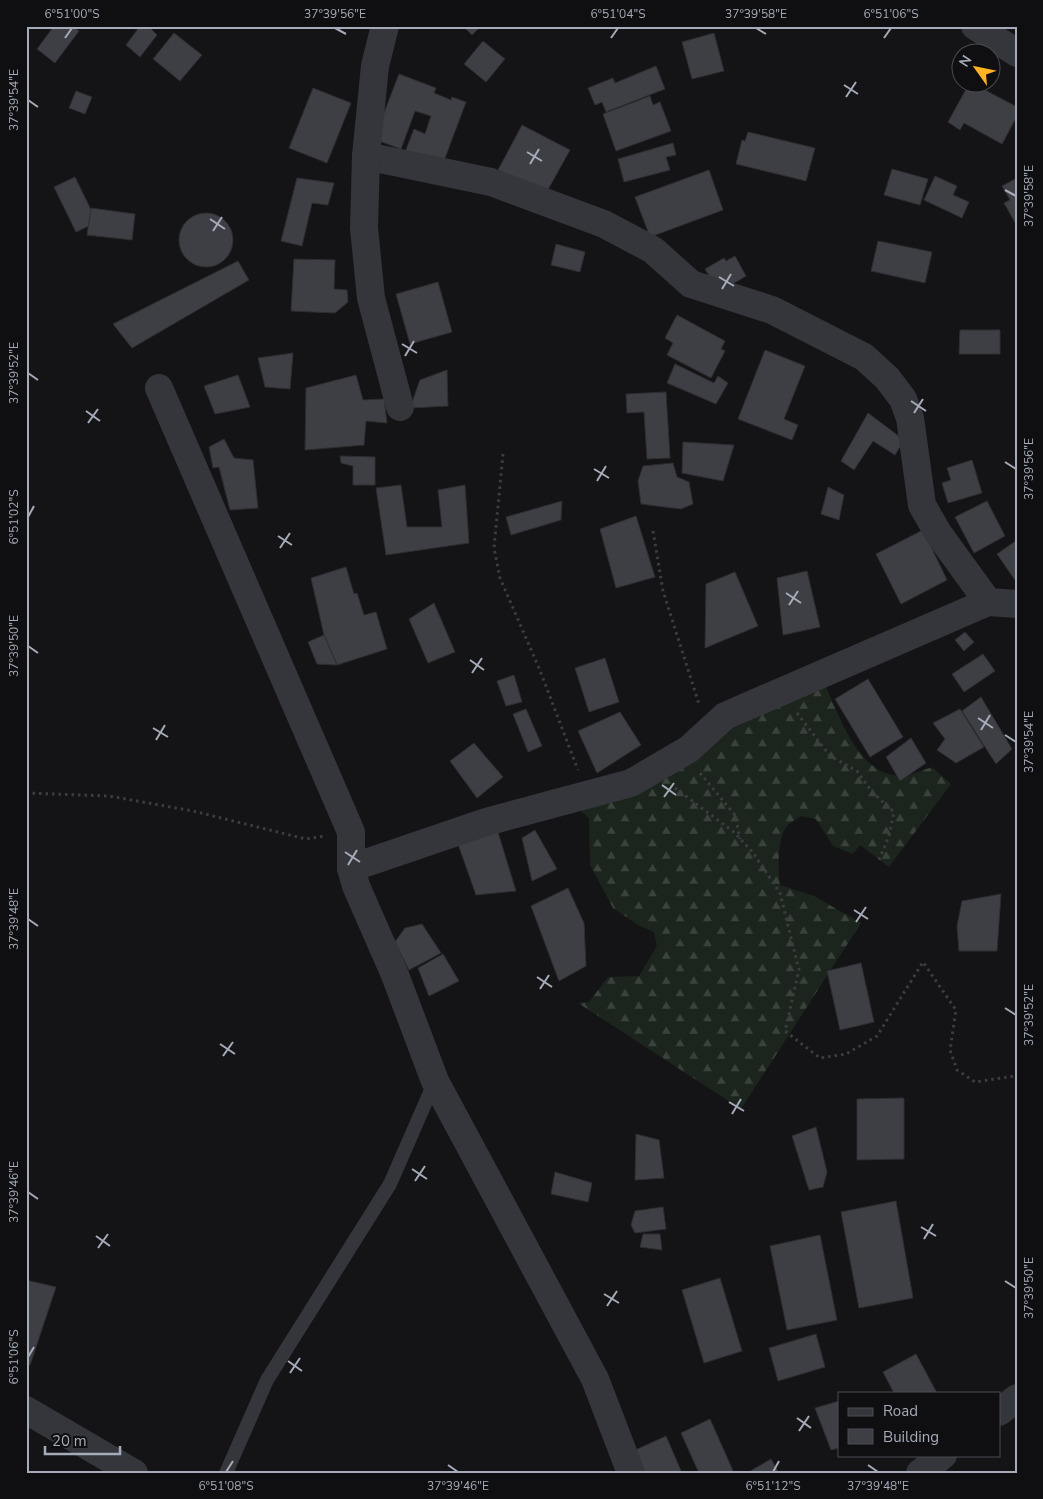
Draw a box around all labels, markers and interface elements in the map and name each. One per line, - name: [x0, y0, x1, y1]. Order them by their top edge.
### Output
- text: 6°51'00"S: [44, 6, 100, 22]
- text: 37°39'56"E: [304, 6, 366, 22]
- text: 6°51'04"S: [590, 6, 646, 22]
- text: 37°39'58"E: [725, 6, 787, 22]
- text: 6°51'06"S: [863, 6, 919, 22]
- north arrow: [950, 42, 1000, 92]
- text: N: [955, 52, 976, 71]
- text: 37°39'54"E: [6, 69, 22, 131]
- text: 37°39'58"E: [1021, 165, 1037, 227]
- text: 37°39'52"E: [6, 342, 22, 404]
- text: 37°39'56"E: [1021, 438, 1037, 500]
- text: 6°51'02"S: [6, 489, 22, 545]
- text: 37°39'50"E: [6, 615, 22, 677]
- text: 37°39'54"E: [1021, 711, 1037, 773]
- text: 37°39'48"E: [6, 888, 22, 950]
- text: 37°39'52"E: [1021, 984, 1037, 1046]
- text: 37°39'46"E: [6, 1161, 22, 1223]
- text: 37°39'50"E: [1021, 1257, 1037, 1319]
- text: 6°51'06"S: [6, 1329, 22, 1385]
- legend: [838, 1392, 1000, 1456]
- text: Road: [883, 1401, 918, 1421]
- scale bar: [45, 1424, 120, 1456]
- text: Building: [883, 1427, 939, 1447]
- text: 20 m: [52, 1431, 87, 1451]
- text: 6°51'08"S: [198, 1478, 254, 1494]
- text: 37°39'46"E: [427, 1478, 489, 1494]
- text: 6°51'12"S: [745, 1478, 801, 1494]
- text: 37°39'48"E: [847, 1478, 909, 1494]

